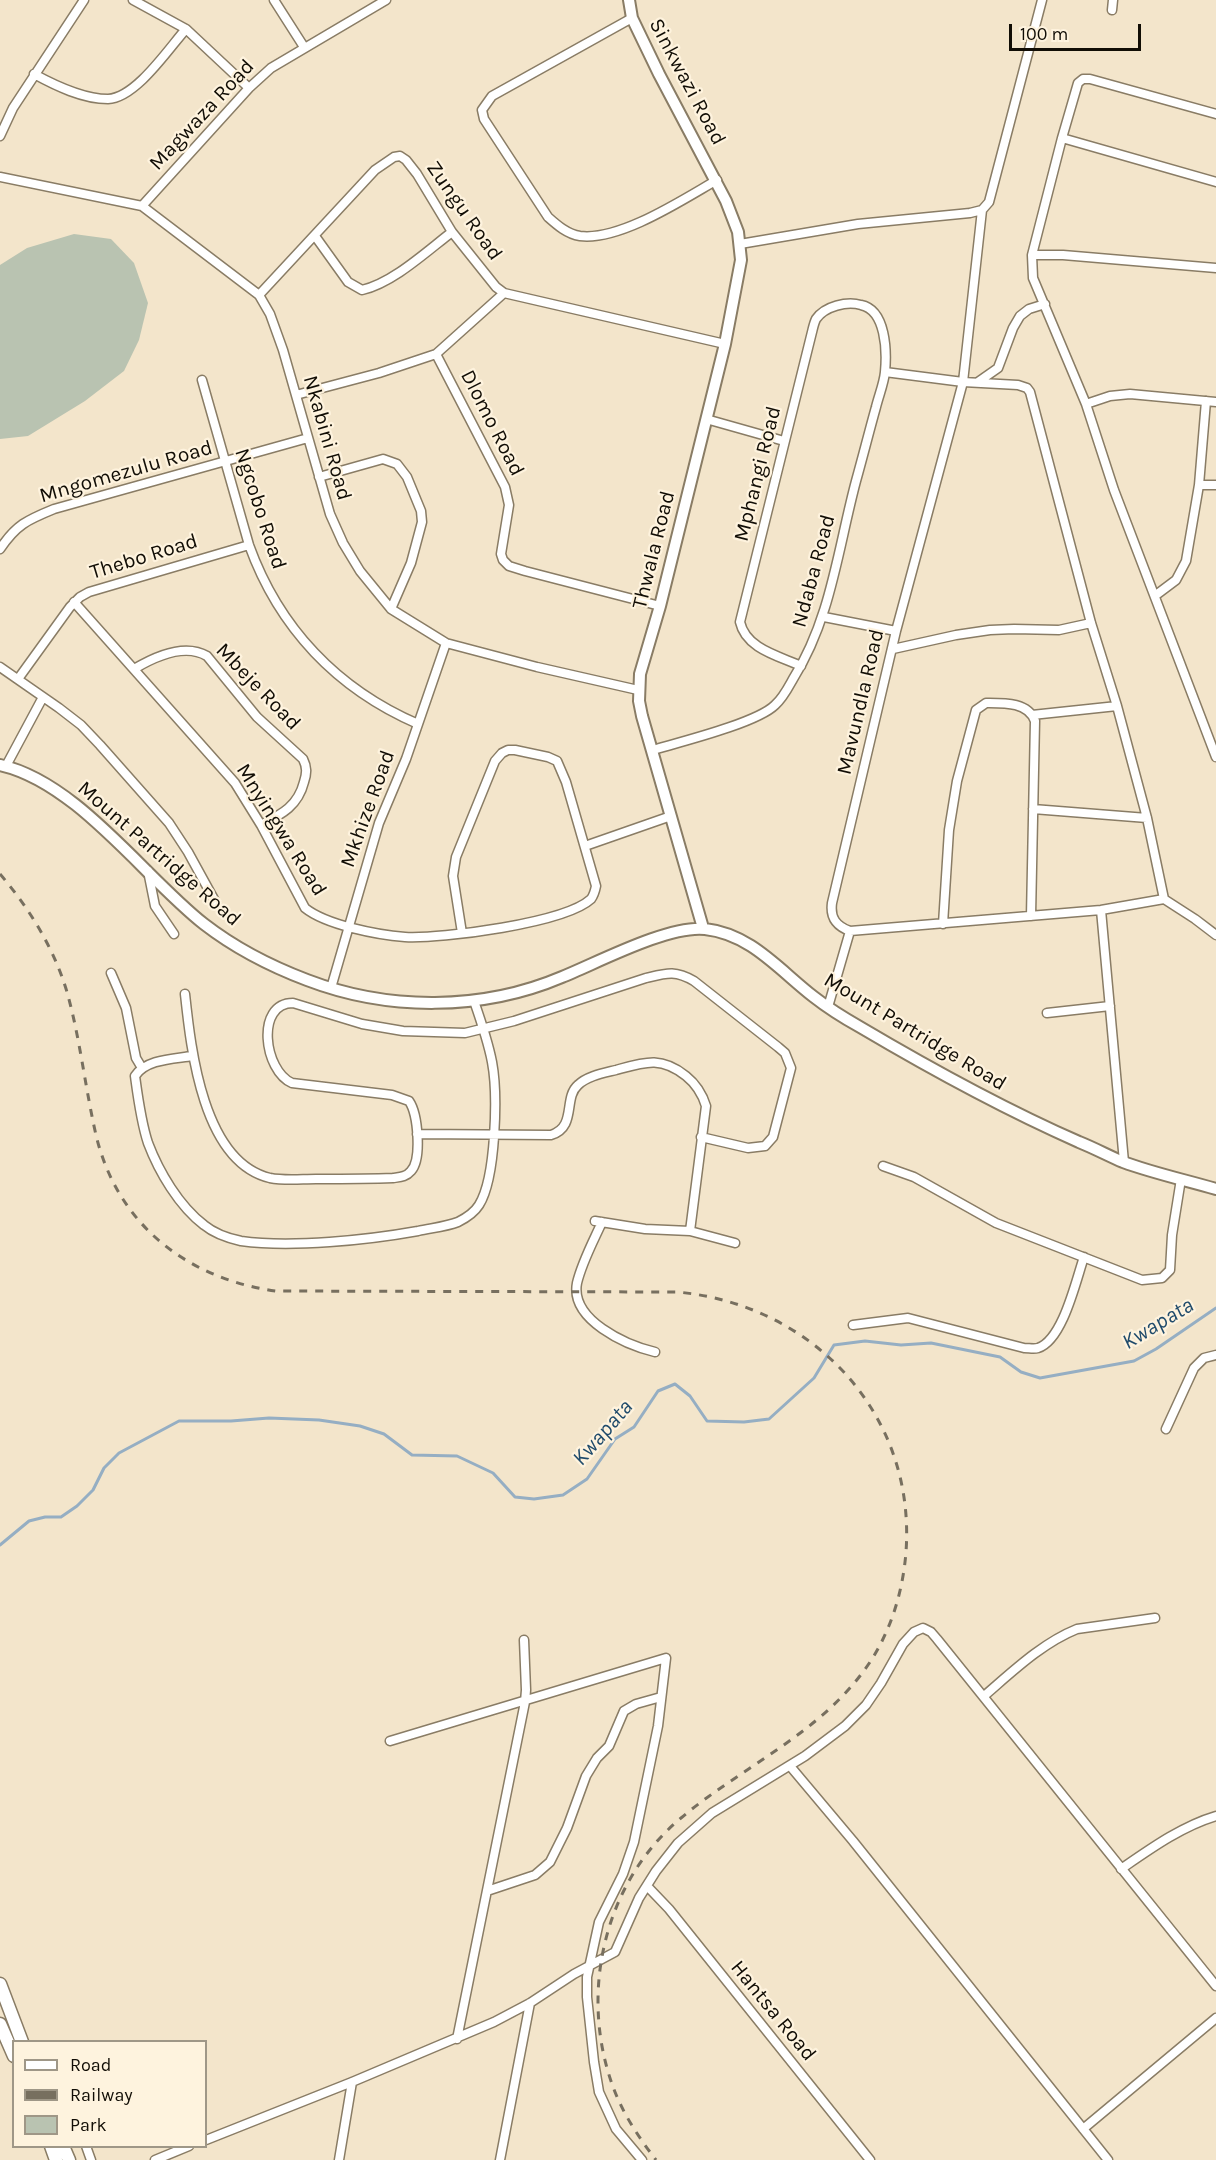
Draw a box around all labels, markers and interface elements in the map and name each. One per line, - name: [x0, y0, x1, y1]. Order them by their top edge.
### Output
- scale bar: [1012, 12, 1144, 50]
- street label: Sinkwazi Road: [643, 14, 731, 150]
- text: 100 m: [1020, 23, 1068, 45]
- street label: Magwaza Road: [144, 54, 260, 176]
- street label: Zungu Road: [420, 156, 508, 266]
- street label: Dlomo Road: [455, 366, 529, 480]
- street label: Nkabini Road: [297, 373, 357, 503]
- street label: Mphangi Road: [729, 404, 787, 544]
- street label: Mngomezulu Road: [37, 435, 215, 509]
- street label: Ngcobo Road: [229, 445, 291, 573]
- street label: Thwala Road: [627, 488, 681, 612]
- street label: Ndaba Road: [787, 512, 841, 630]
- street label: Thebo Road: [87, 529, 201, 585]
- street label: Mavundla Road: [832, 627, 890, 777]
- street label: Mbeje Road: [210, 638, 306, 736]
- street label: Mkhize Road: [335, 747, 401, 871]
- street label: Mnyingwa Road: [230, 759, 332, 901]
- street label: Mount Partridge Road: [72, 776, 246, 932]
- street label: Mount Partridge Road: [819, 968, 1011, 1096]
- water label: Kwapata: [1117, 1292, 1199, 1356]
- water label: Kwapata: [567, 1395, 639, 1471]
- street label: Hantsa Road: [725, 1956, 821, 2066]
- legend: [12, 2040, 207, 2148]
- text: Road: [70, 2054, 111, 2076]
- text: Railway: [70, 2084, 133, 2106]
- text: Park: [70, 2114, 107, 2136]

